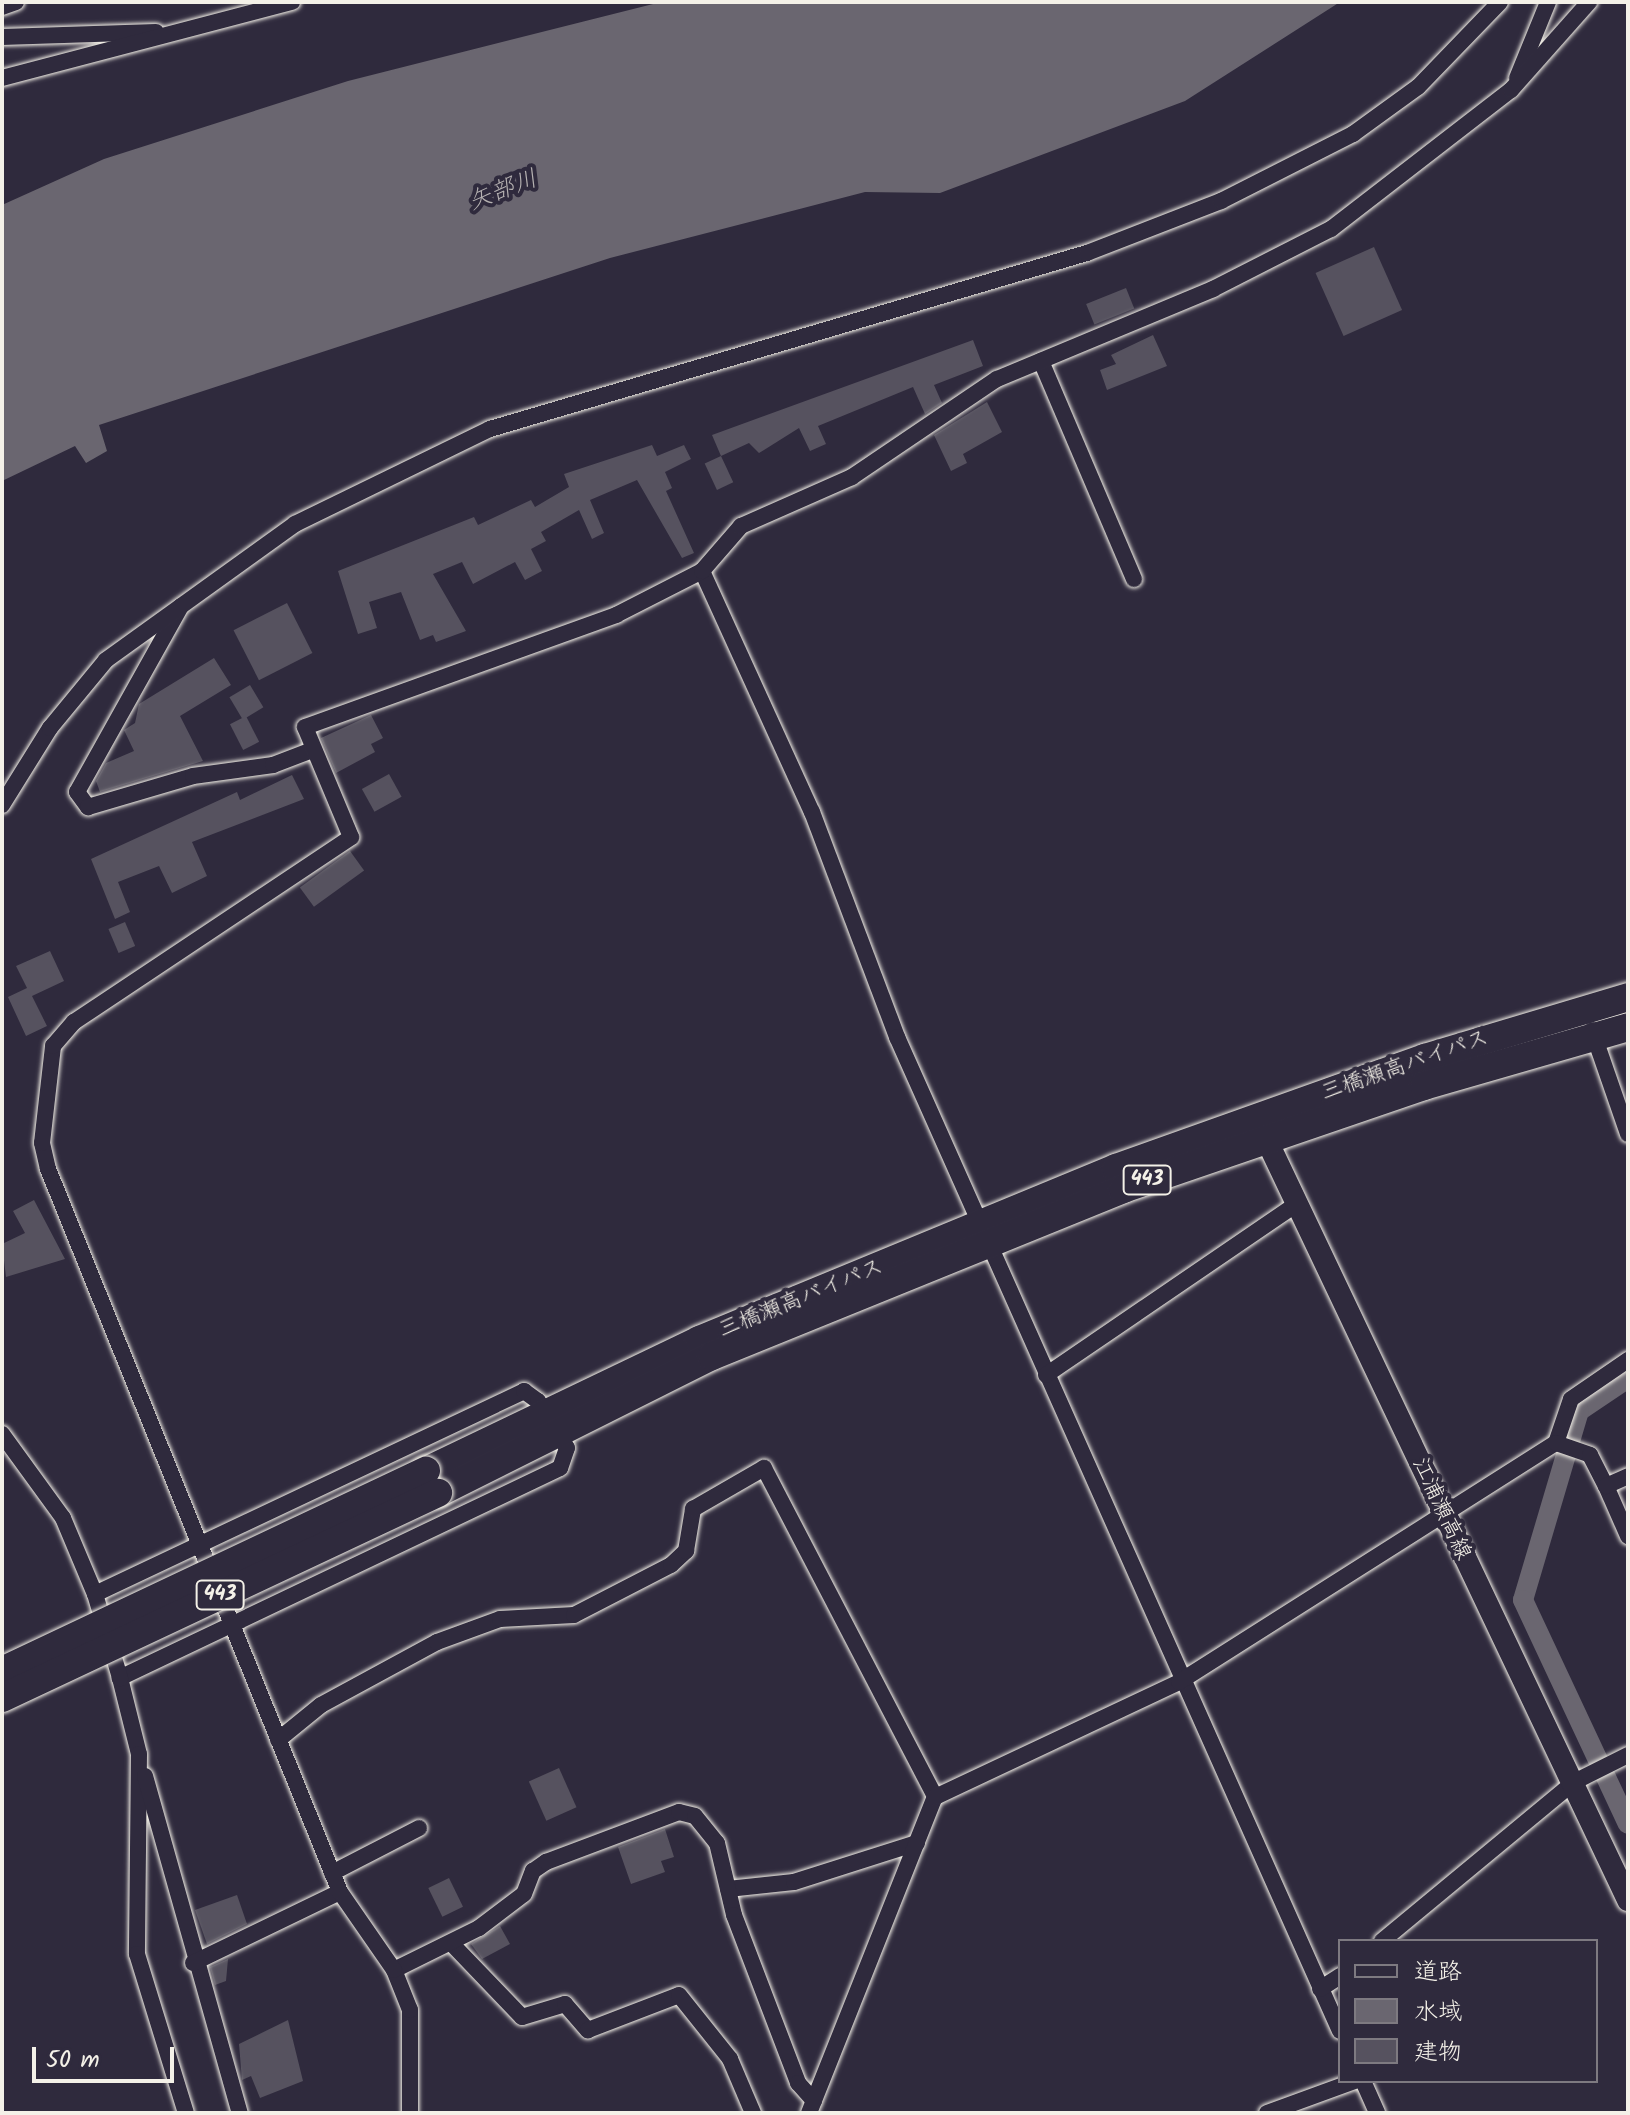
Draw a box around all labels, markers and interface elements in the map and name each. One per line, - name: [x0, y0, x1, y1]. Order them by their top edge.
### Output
- water label: 矢部川: [464, 165, 542, 217]
- street label: 三橋瀬高バイパス: [1317, 1025, 1493, 1107]
- road number: 443: [1121, 1164, 1173, 1196]
- street label: 三橋瀬高バイパス: [714, 1254, 888, 1344]
- street label: 江浦瀬高線: [1406, 1454, 1476, 1564]
- road number: 443: [194, 1579, 246, 1611]
- legend: [1338, 1939, 1598, 2083]
- text: 道路: [1414, 1953, 1462, 1992]
- text: 水域: [1414, 1993, 1462, 2032]
- scale bar: [36, 2031, 178, 2081]
- text: 建物: [1414, 2033, 1462, 2072]
- text: 50 m: [46, 2041, 100, 2080]

